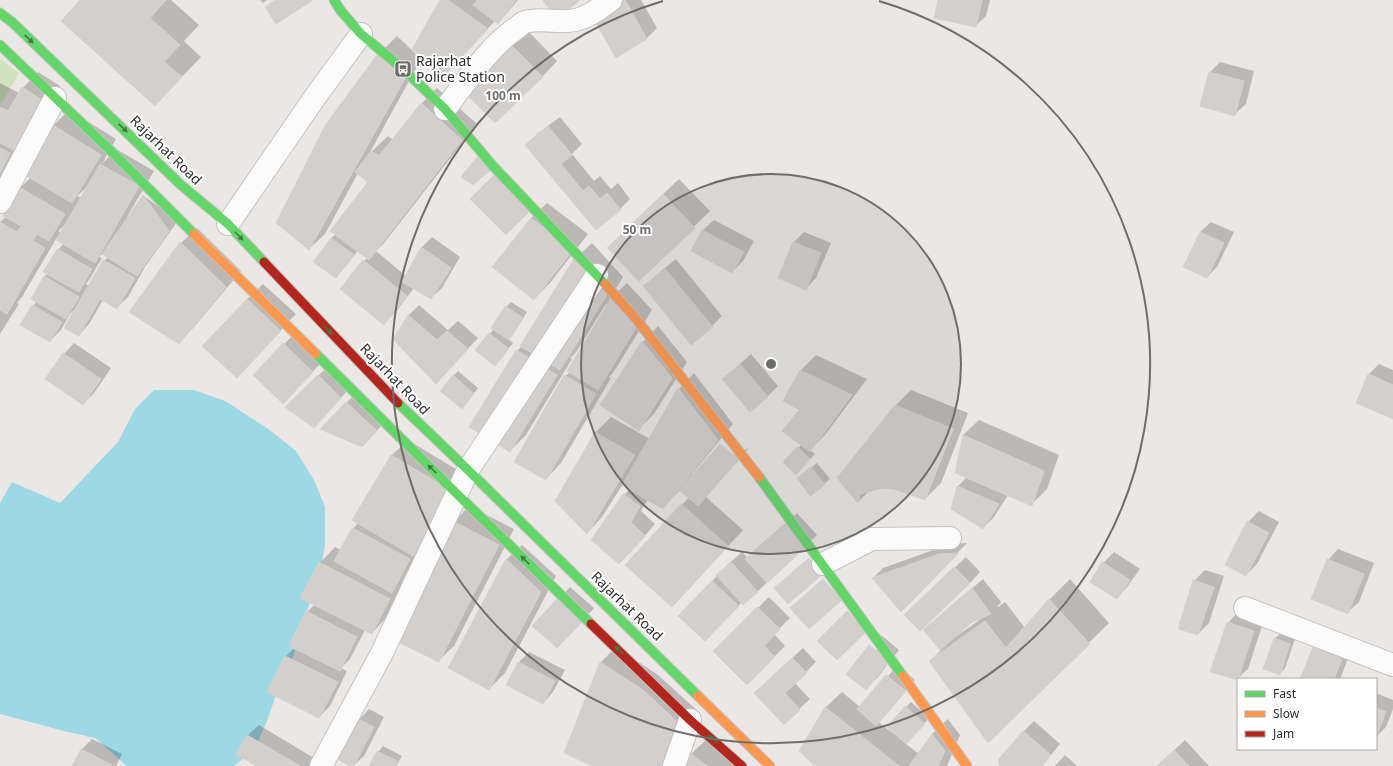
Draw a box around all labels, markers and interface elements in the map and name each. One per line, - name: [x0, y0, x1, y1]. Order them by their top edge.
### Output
- one-way arrow: [24, 34, 34, 43]
- place label: Rajarhat Police Station: [416, 51, 505, 86]
- bus stop icon: Rajarhat Police Station: [393, 59, 413, 79]
- text: 100 m: [485, 87, 521, 104]
- street label: Rajarhat Road: [126, 111, 206, 189]
- one-way arrow: [118, 123, 128, 133]
- text: 50 m: [623, 221, 651, 238]
- one-way arrow: [234, 231, 244, 241]
- one-way arrow: [324, 325, 333, 335]
- street label: Rajarhat Road: [356, 339, 434, 419]
- centre of rings: [764, 357, 778, 371]
- one-way arrow: [427, 464, 437, 474]
- one-way arrow: [520, 555, 530, 565]
- street label: Rajarhat Road: [587, 567, 667, 645]
- one-way arrow: [614, 645, 624, 655]
- legend: [1237, 678, 1377, 750]
- text: Fast: [1273, 685, 1297, 702]
- text: Slow: [1273, 705, 1300, 722]
- text: Jam: [1272, 725, 1294, 742]
- one-way arrow: [708, 735, 718, 744]

